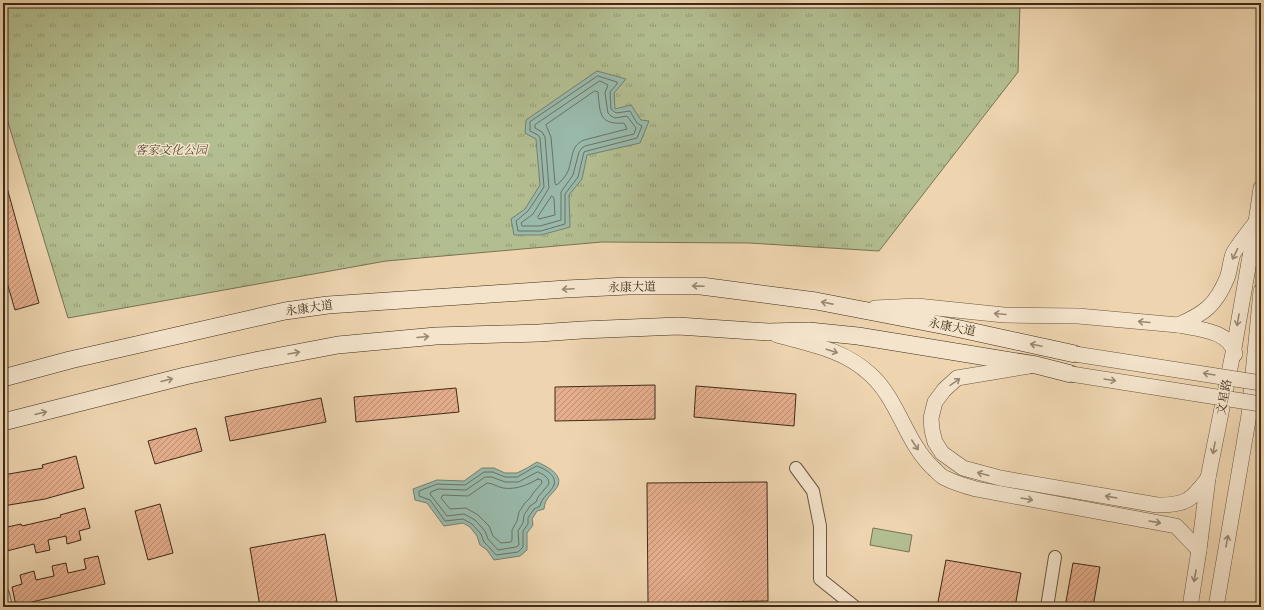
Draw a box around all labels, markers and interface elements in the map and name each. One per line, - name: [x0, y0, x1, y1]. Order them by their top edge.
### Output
- park label: 客家文化公园: [135, 143, 209, 157]
- one-way arrow: [1231, 248, 1238, 260]
- street label: 永康大道: [608, 280, 656, 294]
- one-way arrow: [692, 282, 705, 290]
- one-way arrow: [562, 285, 575, 293]
- street label: 永康大道: [284, 298, 334, 318]
- one-way arrow: [821, 299, 834, 307]
- one-way arrow: [994, 311, 1007, 318]
- one-way arrow: [1234, 313, 1242, 326]
- street label: 永康大道: [927, 316, 977, 338]
- one-way arrow: [1138, 318, 1151, 326]
- one-way arrow: [416, 334, 429, 341]
- one-way arrow: [1030, 341, 1043, 349]
- one-way arrow: [826, 348, 839, 355]
- one-way arrow: [287, 349, 300, 357]
- one-way arrow: [1203, 370, 1216, 378]
- one-way arrow: [160, 376, 173, 384]
- one-way arrow: [1103, 376, 1116, 384]
- one-way arrow: [949, 377, 961, 385]
- street label: 文星路: [1214, 378, 1234, 416]
- one-way arrow: [34, 408, 47, 416]
- one-way arrow: [911, 440, 919, 451]
- one-way arrow: [1210, 441, 1218, 454]
- one-way arrow: [977, 469, 990, 477]
- one-way arrow: [1105, 493, 1118, 501]
- one-way arrow: [1021, 495, 1034, 503]
- one-way arrow: [1148, 518, 1161, 526]
- one-way arrow: [1223, 535, 1231, 548]
- one-way arrow: [1191, 569, 1199, 582]

